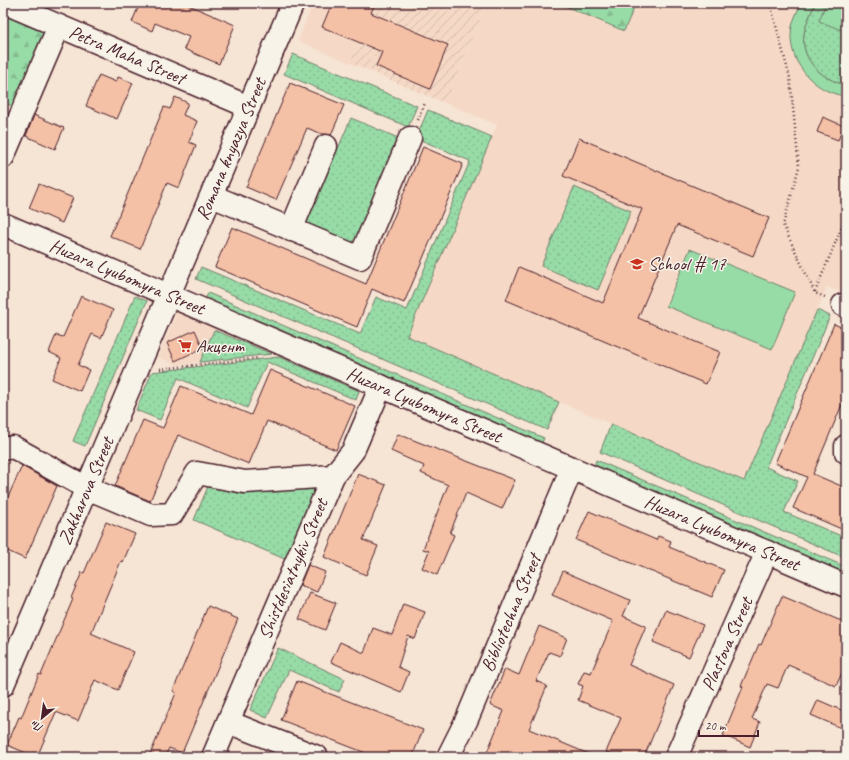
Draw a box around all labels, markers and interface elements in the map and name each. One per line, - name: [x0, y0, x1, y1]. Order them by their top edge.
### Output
- street label: Petra Maha Street: [65, 20, 191, 91]
- street label: Romana knyazya Street: [190, 73, 272, 224]
- street label: Huzara Lyubomyra Street: [46, 234, 210, 321]
- place label: School # 17: [648, 252, 727, 276]
- school or university icon: School # 17: [629, 256, 645, 272]
- place label: Акцент: [196, 334, 245, 358]
- supermarket icon: Акцент: [177, 338, 193, 354]
- street label: Huzara Lyubomyra Street: [343, 362, 507, 449]
- street label: Zakharova Street: [53, 432, 120, 548]
- street label: Huzara Lyubomyra Street: [641, 490, 805, 577]
- street label: Shistdesiatnykiv Street: [253, 494, 334, 643]
- street label: Bibliotechna Street: [475, 548, 548, 675]
- street label: Plastova Street: [696, 592, 759, 694]
- north arrow: [22, 698, 62, 738]
- scale bar: [699, 712, 758, 738]
- text: Пн: [28, 717, 46, 736]
- text: 20 m: [705, 718, 727, 734]

